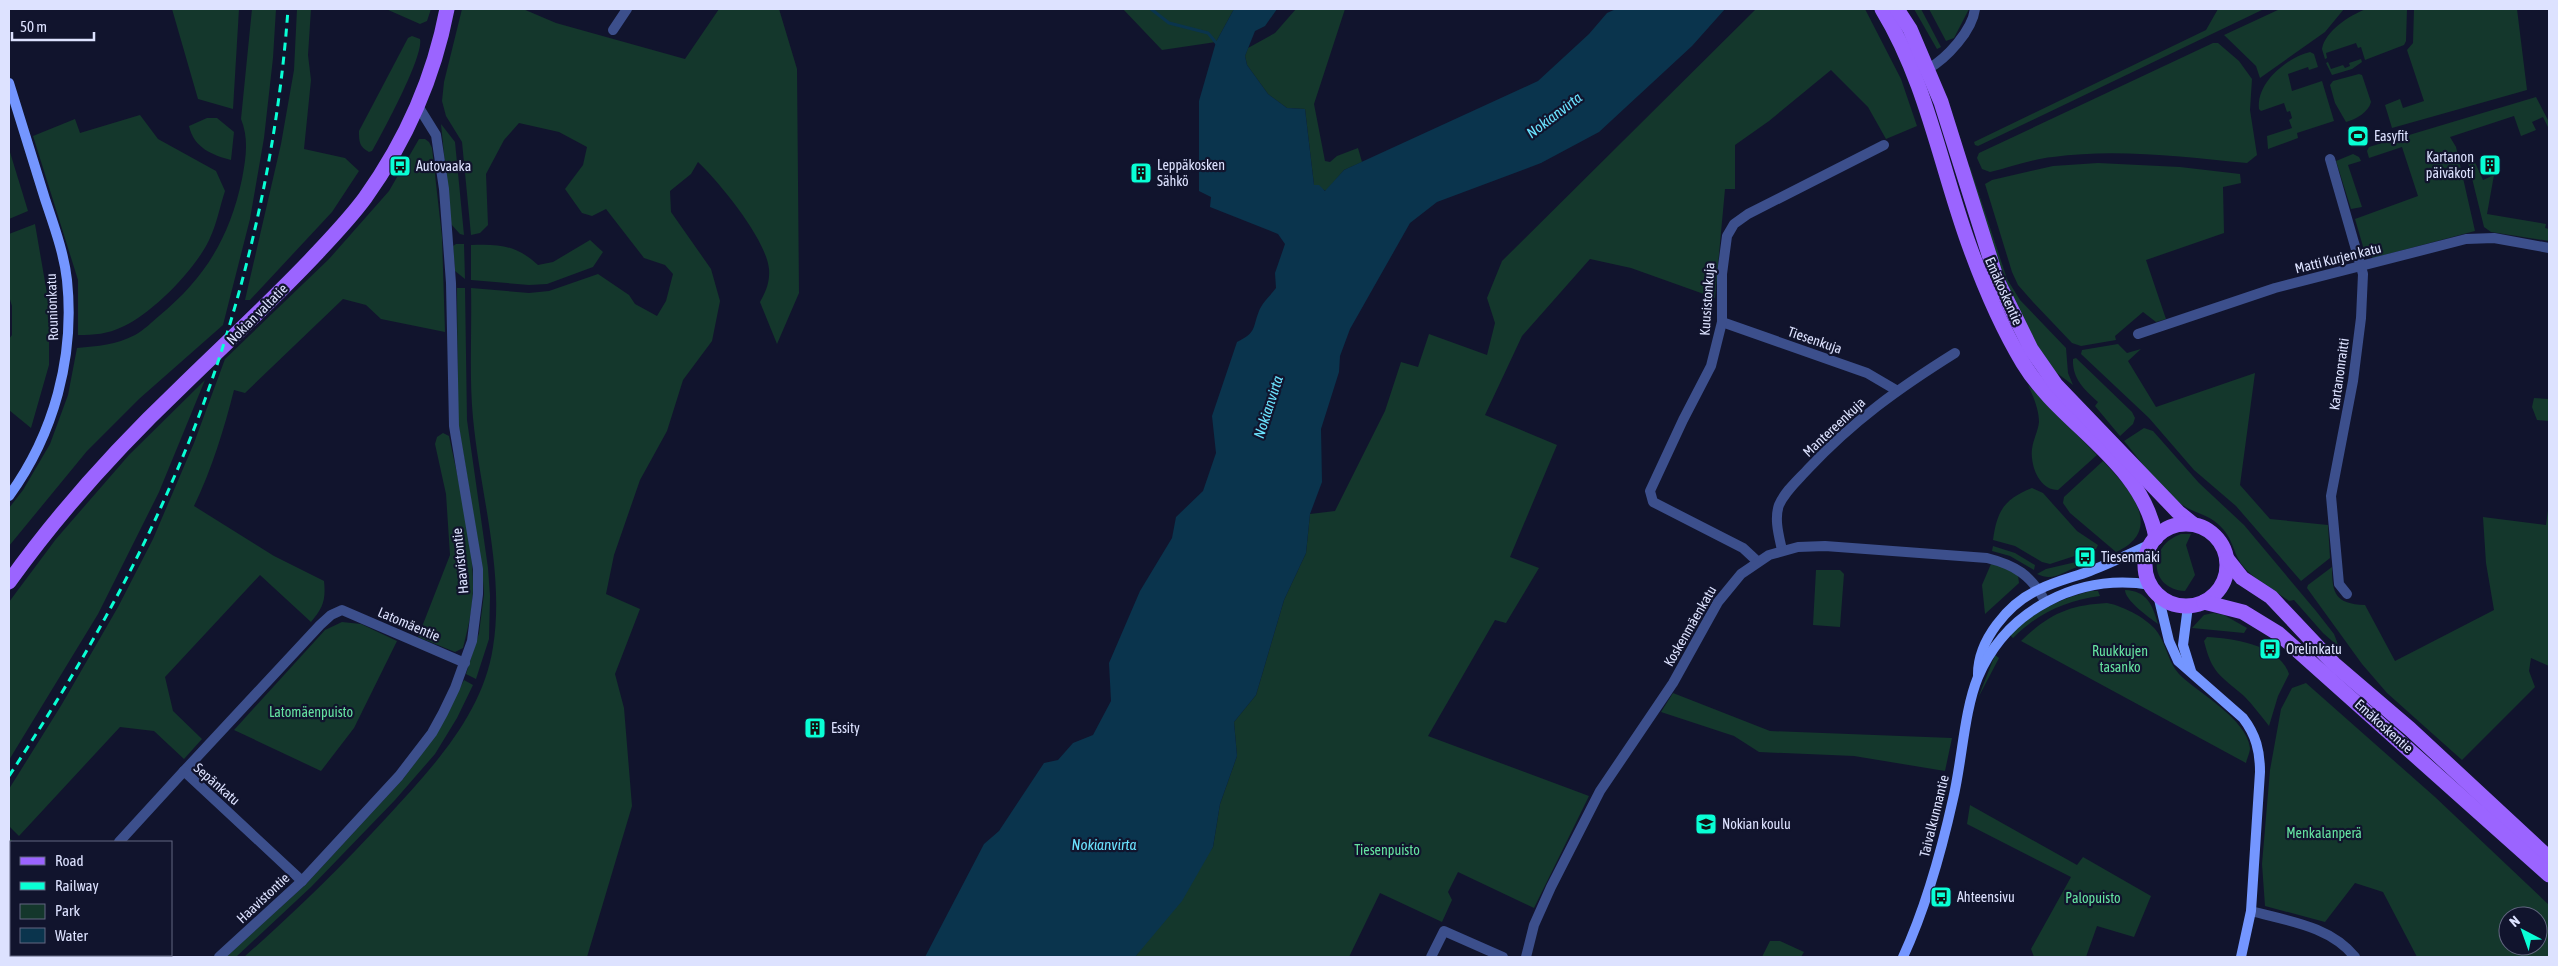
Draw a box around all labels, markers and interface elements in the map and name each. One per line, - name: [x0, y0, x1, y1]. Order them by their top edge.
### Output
- scale bar: [12, 10, 95, 42]
- text: 50 m: [20, 18, 47, 35]
- water label: Nokianvirta: [1523, 89, 1585, 141]
- sports icon: Easyfit: [2346, 124, 2370, 148]
- place label: Easyfit: [2374, 128, 2408, 144]
- place label: Kartanon päiväkoti: [2426, 149, 2474, 181]
- building icon: Kartanon päiväkoti: [2478, 153, 2502, 177]
- bus stop icon: Autovaaka: [388, 154, 412, 178]
- place label: Leppäkosken Sähkö: [1157, 157, 1225, 189]
- place label: Autovaaka: [416, 158, 471, 174]
- building icon: Leppäkosken Sähkö: [1129, 161, 1153, 185]
- street label: Matti Kurjen katu: [2293, 240, 2383, 276]
- street label: Emäkoskentie: [1982, 255, 2026, 327]
- street label: Kuusistonkuja: [1696, 262, 1718, 336]
- street label: Rounionkatu: [43, 273, 61, 341]
- street label: Nokian valtatie: [223, 280, 291, 348]
- street label: Tiesenkuja: [1786, 323, 1844, 357]
- street label: Kartanonraitti: [2326, 337, 2352, 411]
- water label: Nokianvirta: [1250, 374, 1286, 440]
- street label: Mantereenkuja: [1800, 394, 1868, 460]
- street label: Haavistontie: [449, 527, 471, 595]
- bus stop icon: Tiesenmäki: [2073, 545, 2097, 569]
- place label: Tiesenmäki: [2101, 549, 2160, 565]
- street label: Koskenmäenkatu: [1660, 583, 1720, 669]
- street label: Latomäentie: [376, 604, 442, 644]
- bus stop icon: Orelinkatu: [2258, 637, 2282, 661]
- place label: Orelinkatu: [2286, 641, 2342, 657]
- park label: Ruukkujen tasanko: [2092, 643, 2148, 675]
- street label: Emäkoskentie: [2352, 696, 2416, 756]
- park label: Latomäenpuisto: [269, 704, 353, 720]
- building icon: Essity: [803, 716, 827, 740]
- place label: Essity: [831, 720, 860, 736]
- street label: Sepänkatu: [191, 760, 243, 808]
- street label: Taivalkunnantie: [1916, 773, 1952, 859]
- school or university icon: Nokian koulu: [1694, 812, 1718, 836]
- place label: Nokian koulu: [1722, 816, 1791, 832]
- park label: Menkalanperä: [2286, 825, 2362, 841]
- water label: Nokianvirta: [1072, 836, 1136, 853]
- legend: [10, 841, 172, 956]
- park label: Tiesenpuisto: [1354, 842, 1420, 858]
- text: Road: [55, 852, 84, 869]
- street label: Haavistontie: [233, 870, 293, 926]
- text: Railway: [55, 877, 99, 894]
- bus stop icon: Ahteensivu: [1929, 885, 1953, 909]
- place label: Ahteensivu: [1957, 889, 2015, 905]
- park label: Palopuisto: [2065, 890, 2121, 906]
- text: Park: [55, 902, 80, 919]
- north arrow: [2498, 906, 2548, 956]
- text: N: [2506, 912, 2523, 930]
- text: Water: [55, 927, 88, 944]

